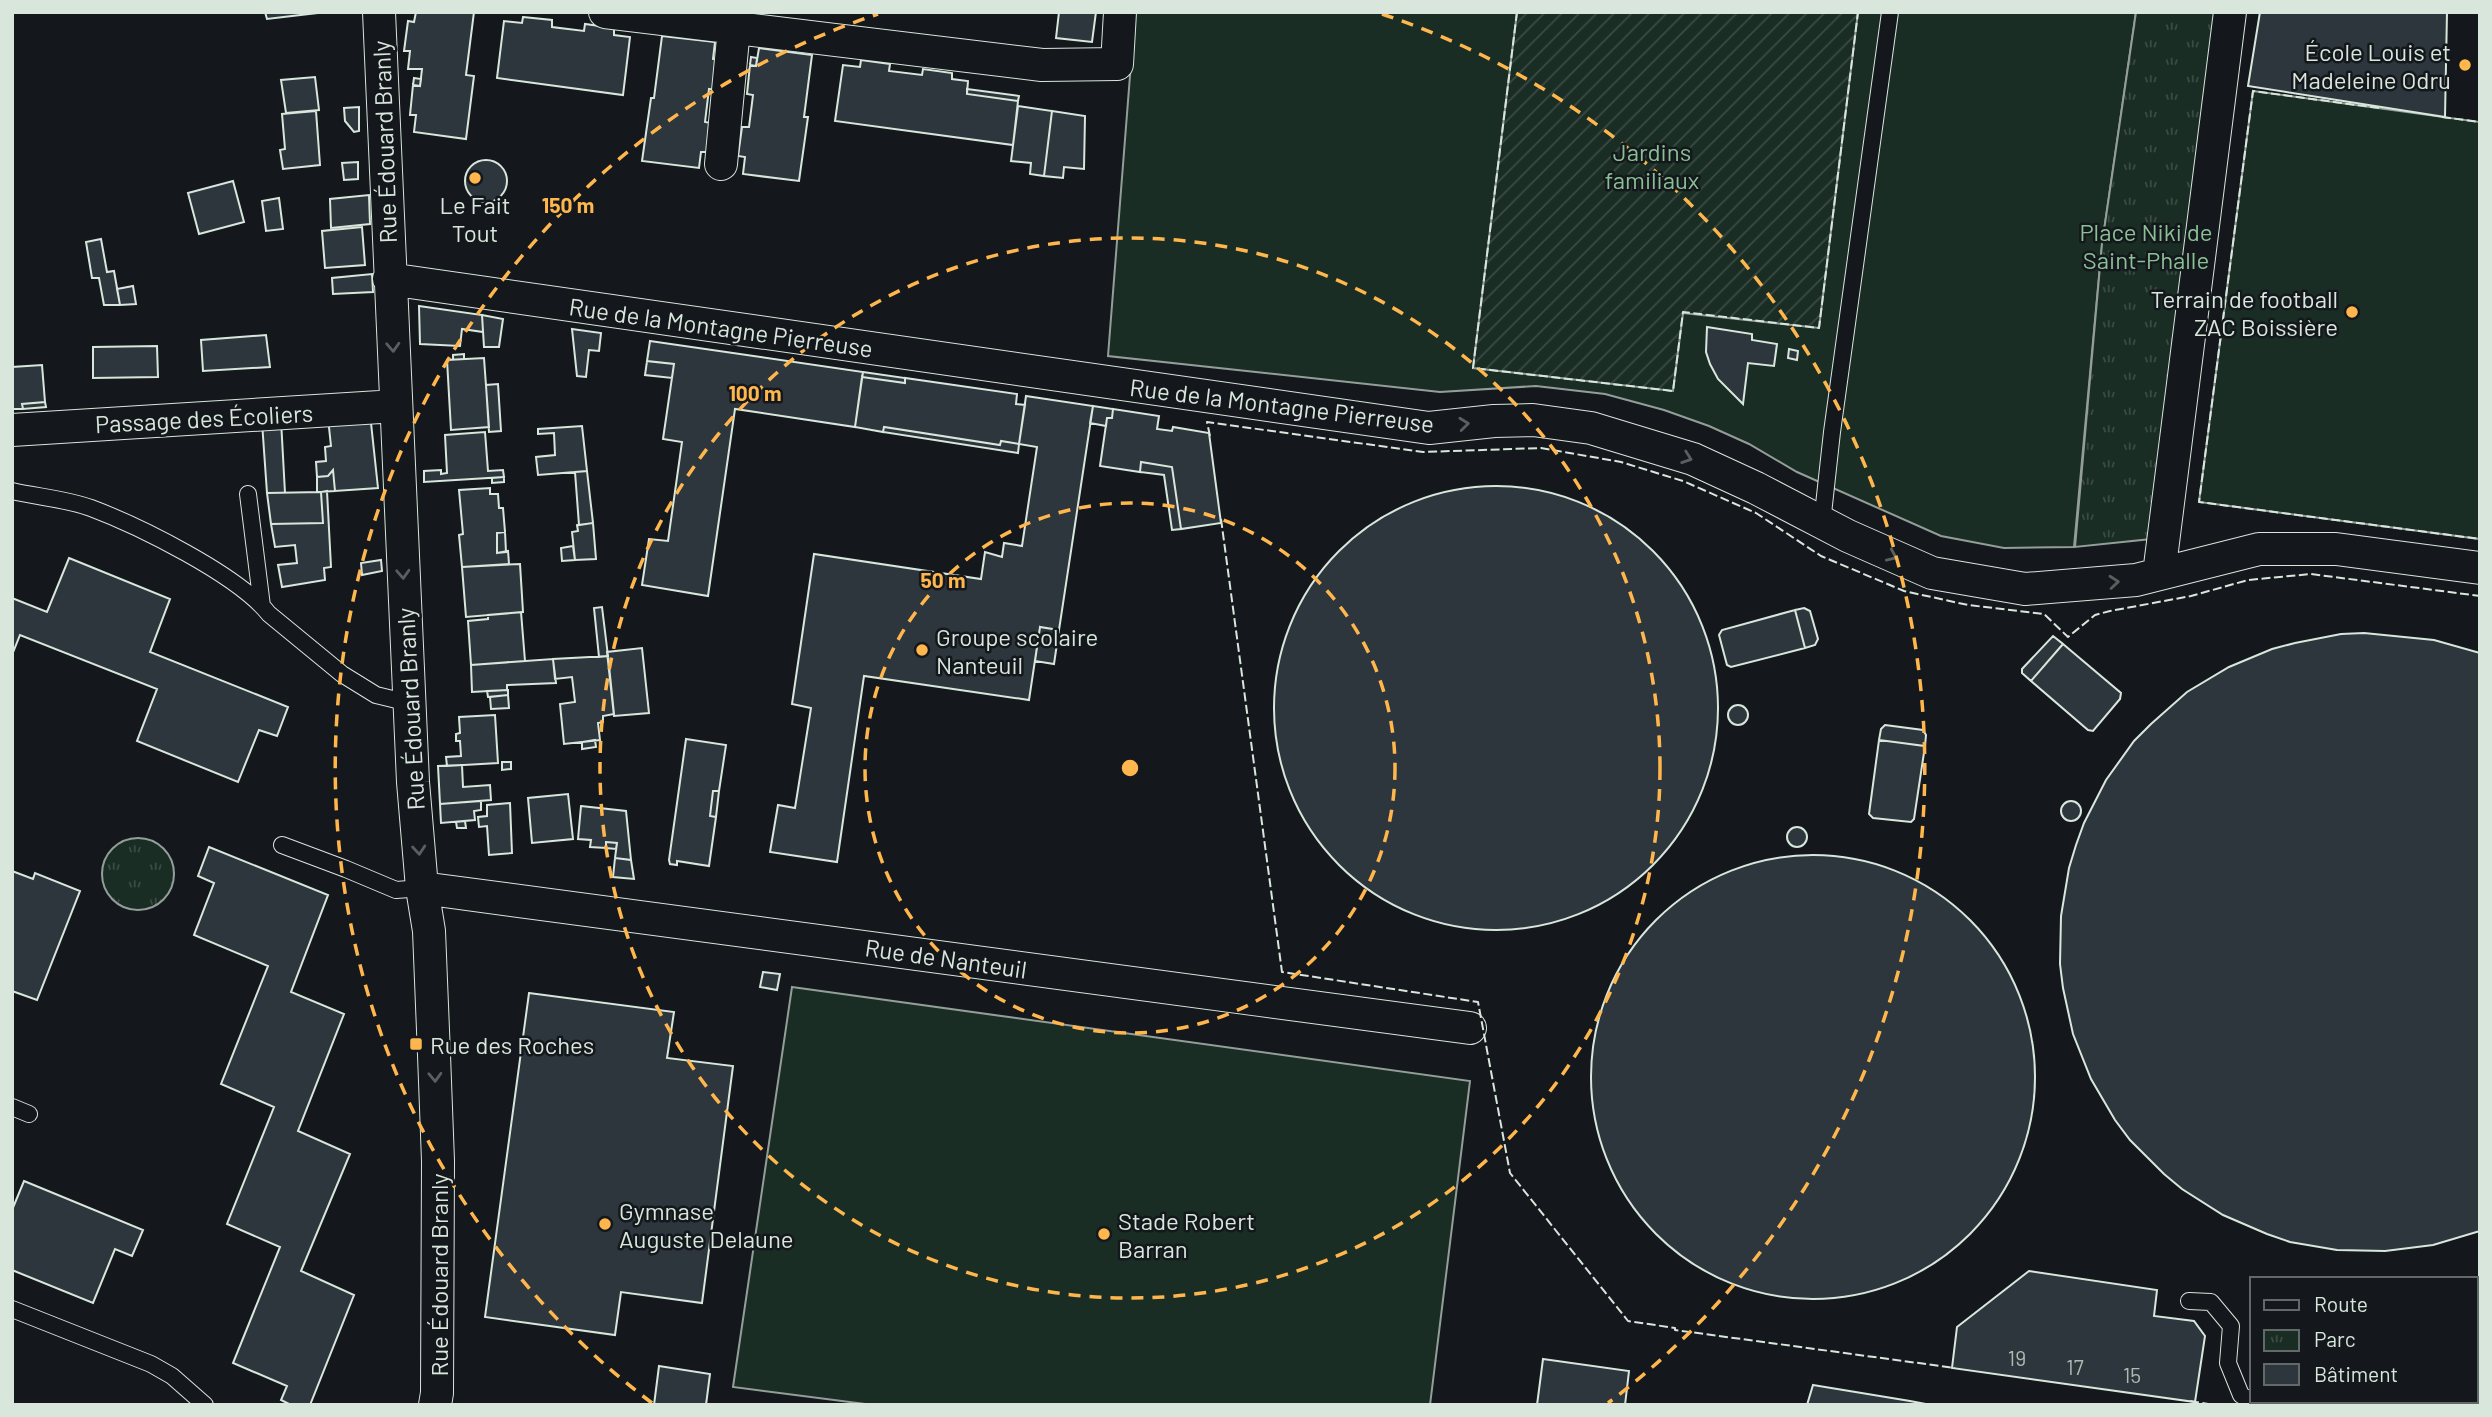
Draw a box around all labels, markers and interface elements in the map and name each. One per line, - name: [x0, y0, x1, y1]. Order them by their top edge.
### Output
- place label: École Louis et Madeleine Odru: [2291, 37, 2451, 94]
- street label: Rue Édouard Branly: [366, 40, 402, 244]
- marker: École Louis et Madeleine Odru: [2457, 57, 2473, 73]
- park label: Jardins familiaux: [1605, 137, 1699, 194]
- marker: Le Fait Tout: [467, 170, 483, 186]
- place label: Le Fait Tout: [439, 190, 511, 247]
- text: 150 m: [542, 192, 594, 217]
- park label: Place Niki de Saint-Phalle: [2079, 217, 2213, 274]
- place label: Terrain de football ZAC Boissière: [2150, 284, 2338, 341]
- street label: Rue de la Montagne Pierreuse: [567, 291, 875, 363]
- marker: Terrain de football ZAC Boissière: [2344, 304, 2360, 320]
- one-way arrow: [385, 342, 400, 353]
- street label: Rue de la Montagne Pierreuse: [1128, 372, 1436, 438]
- text: 100 m: [728, 380, 782, 405]
- street label: Passage des Écoliers: [94, 398, 314, 438]
- one-way arrow: [1458, 416, 1470, 431]
- one-way arrow: [1680, 450, 1692, 464]
- one-way arrow: [1884, 548, 1897, 562]
- text: 50 m: [920, 567, 966, 592]
- one-way arrow: [396, 569, 411, 580]
- one-way arrow: [2109, 575, 2120, 590]
- street label: Rue Édouard Branly: [390, 607, 430, 811]
- place label: Groupe scolaire Nanteuil: [936, 622, 1098, 679]
- marker: Groupe scolaire Nanteuil: [914, 642, 930, 658]
- centre of rings: [1118, 756, 1142, 780]
- one-way arrow: [411, 845, 426, 856]
- street label: Rue de Nanteuil: [863, 932, 1029, 984]
- place label: Rue des Roches: [430, 1030, 594, 1059]
- marker: Rue des Roches: [408, 1036, 424, 1052]
- one-way arrow: [428, 1072, 443, 1083]
- street label: Rue Édouard Branly: [424, 1173, 453, 1377]
- place label: Gymnase Auguste Delaune: [619, 1196, 793, 1253]
- place label: Stade Robert Barran: [1118, 1206, 1255, 1263]
- marker: Gymnase Auguste Delaune: [597, 1216, 613, 1232]
- marker: Stade Robert Barran: [1096, 1226, 1112, 1242]
- legend: [2250, 1277, 2478, 1403]
- text: Route: [2314, 1291, 2368, 1316]
- text: Parc: [2314, 1326, 2356, 1351]
- house number: 19: [2008, 1345, 2026, 1370]
- house number: 17: [2066, 1354, 2084, 1379]
- text: Bâtiment: [2314, 1361, 2398, 1386]
- house number: 15: [2123, 1362, 2141, 1387]

